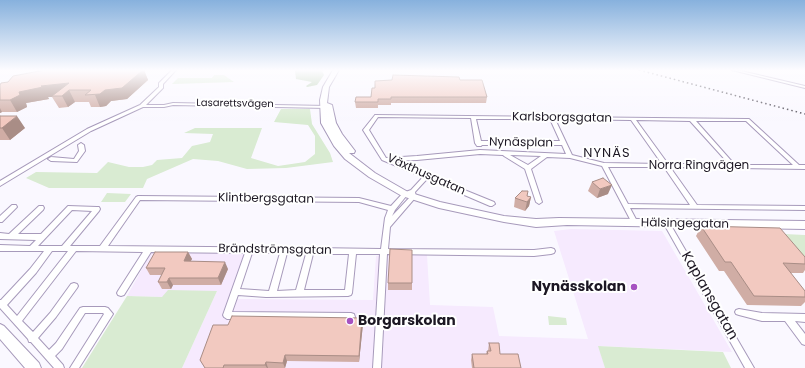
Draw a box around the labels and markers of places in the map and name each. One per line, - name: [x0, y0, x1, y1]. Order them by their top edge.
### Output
- place label: Nynässkolan: [531, 279, 626, 295]
- marker: Nynässkolan: [629, 282, 639, 292]
- place label: Borgarskolan: [358, 313, 456, 329]
- marker: Borgarskolan: [345, 316, 355, 326]

